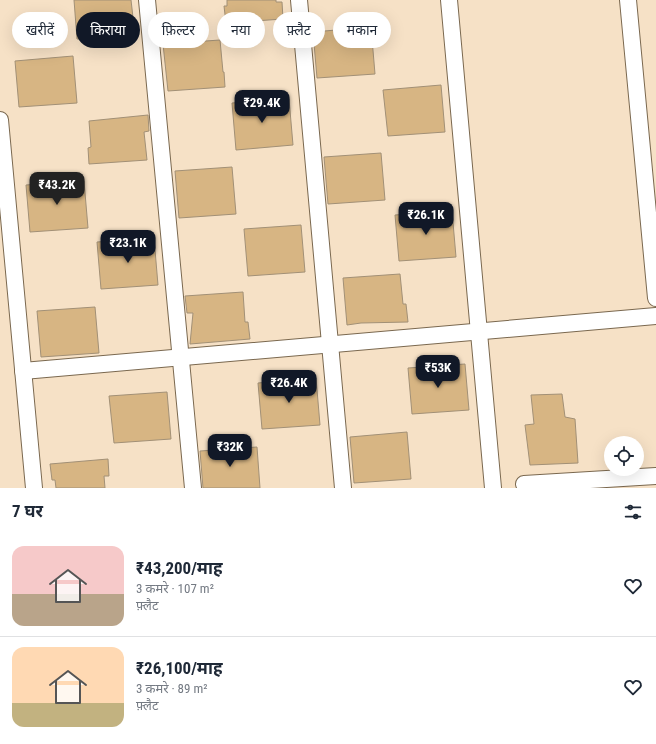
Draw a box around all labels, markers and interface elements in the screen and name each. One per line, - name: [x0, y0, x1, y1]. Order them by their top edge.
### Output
- chip: खरीदें: [12, 12, 68, 48]
- chip: किराया: [76, 12, 140, 48]
- chip: फ़िल्टर: [148, 12, 209, 48]
- chip: नया: [217, 12, 265, 48]
- chip: फ़्लैट: [273, 12, 325, 48]
- chip: मकान: [333, 12, 391, 48]
- pin: ₹29.4K: [229, 90, 295, 124]
- text: ₹29.4K: [244, 95, 280, 110]
- pin: ₹43.2K: [24, 172, 90, 206]
- text: ₹43.2K: [39, 177, 75, 192]
- pin: ₹26.1K: [393, 202, 459, 236]
- text: ₹26.1K: [408, 207, 444, 222]
- pin: ₹23.1K: [95, 230, 161, 264]
- text: ₹23.1K: [110, 235, 146, 250]
- pin: ₹53K: [414, 355, 462, 389]
- text: ₹53K: [425, 360, 451, 375]
- pin: ₹26.4K: [256, 370, 322, 404]
- text: ₹26.4K: [271, 375, 307, 390]
- pin: ₹32K: [206, 434, 254, 468]
- map controls: [604, 436, 644, 476]
- button: locate: [604, 436, 644, 476]
- text: ₹32K: [217, 439, 243, 454]
- text: 7 घर: [12, 501, 43, 521]
- icon: filters: [622, 501, 644, 523]
- text: ₹43,200/माह: [136, 558, 223, 578]
- icon: home: [44, 562, 92, 610]
- icon: heart: [622, 575, 644, 597]
- text: 3 कमरे · 107 m²: [136, 581, 214, 596]
- text: फ़्लैट: [136, 598, 159, 613]
- text: ₹26,100/माह: [136, 658, 223, 678]
- icon: home: [44, 663, 92, 711]
- icon: heart: [622, 676, 644, 698]
- text: 3 कमरे · 89 m²: [136, 681, 208, 696]
- text: फ़्लैट: [136, 698, 159, 713]

